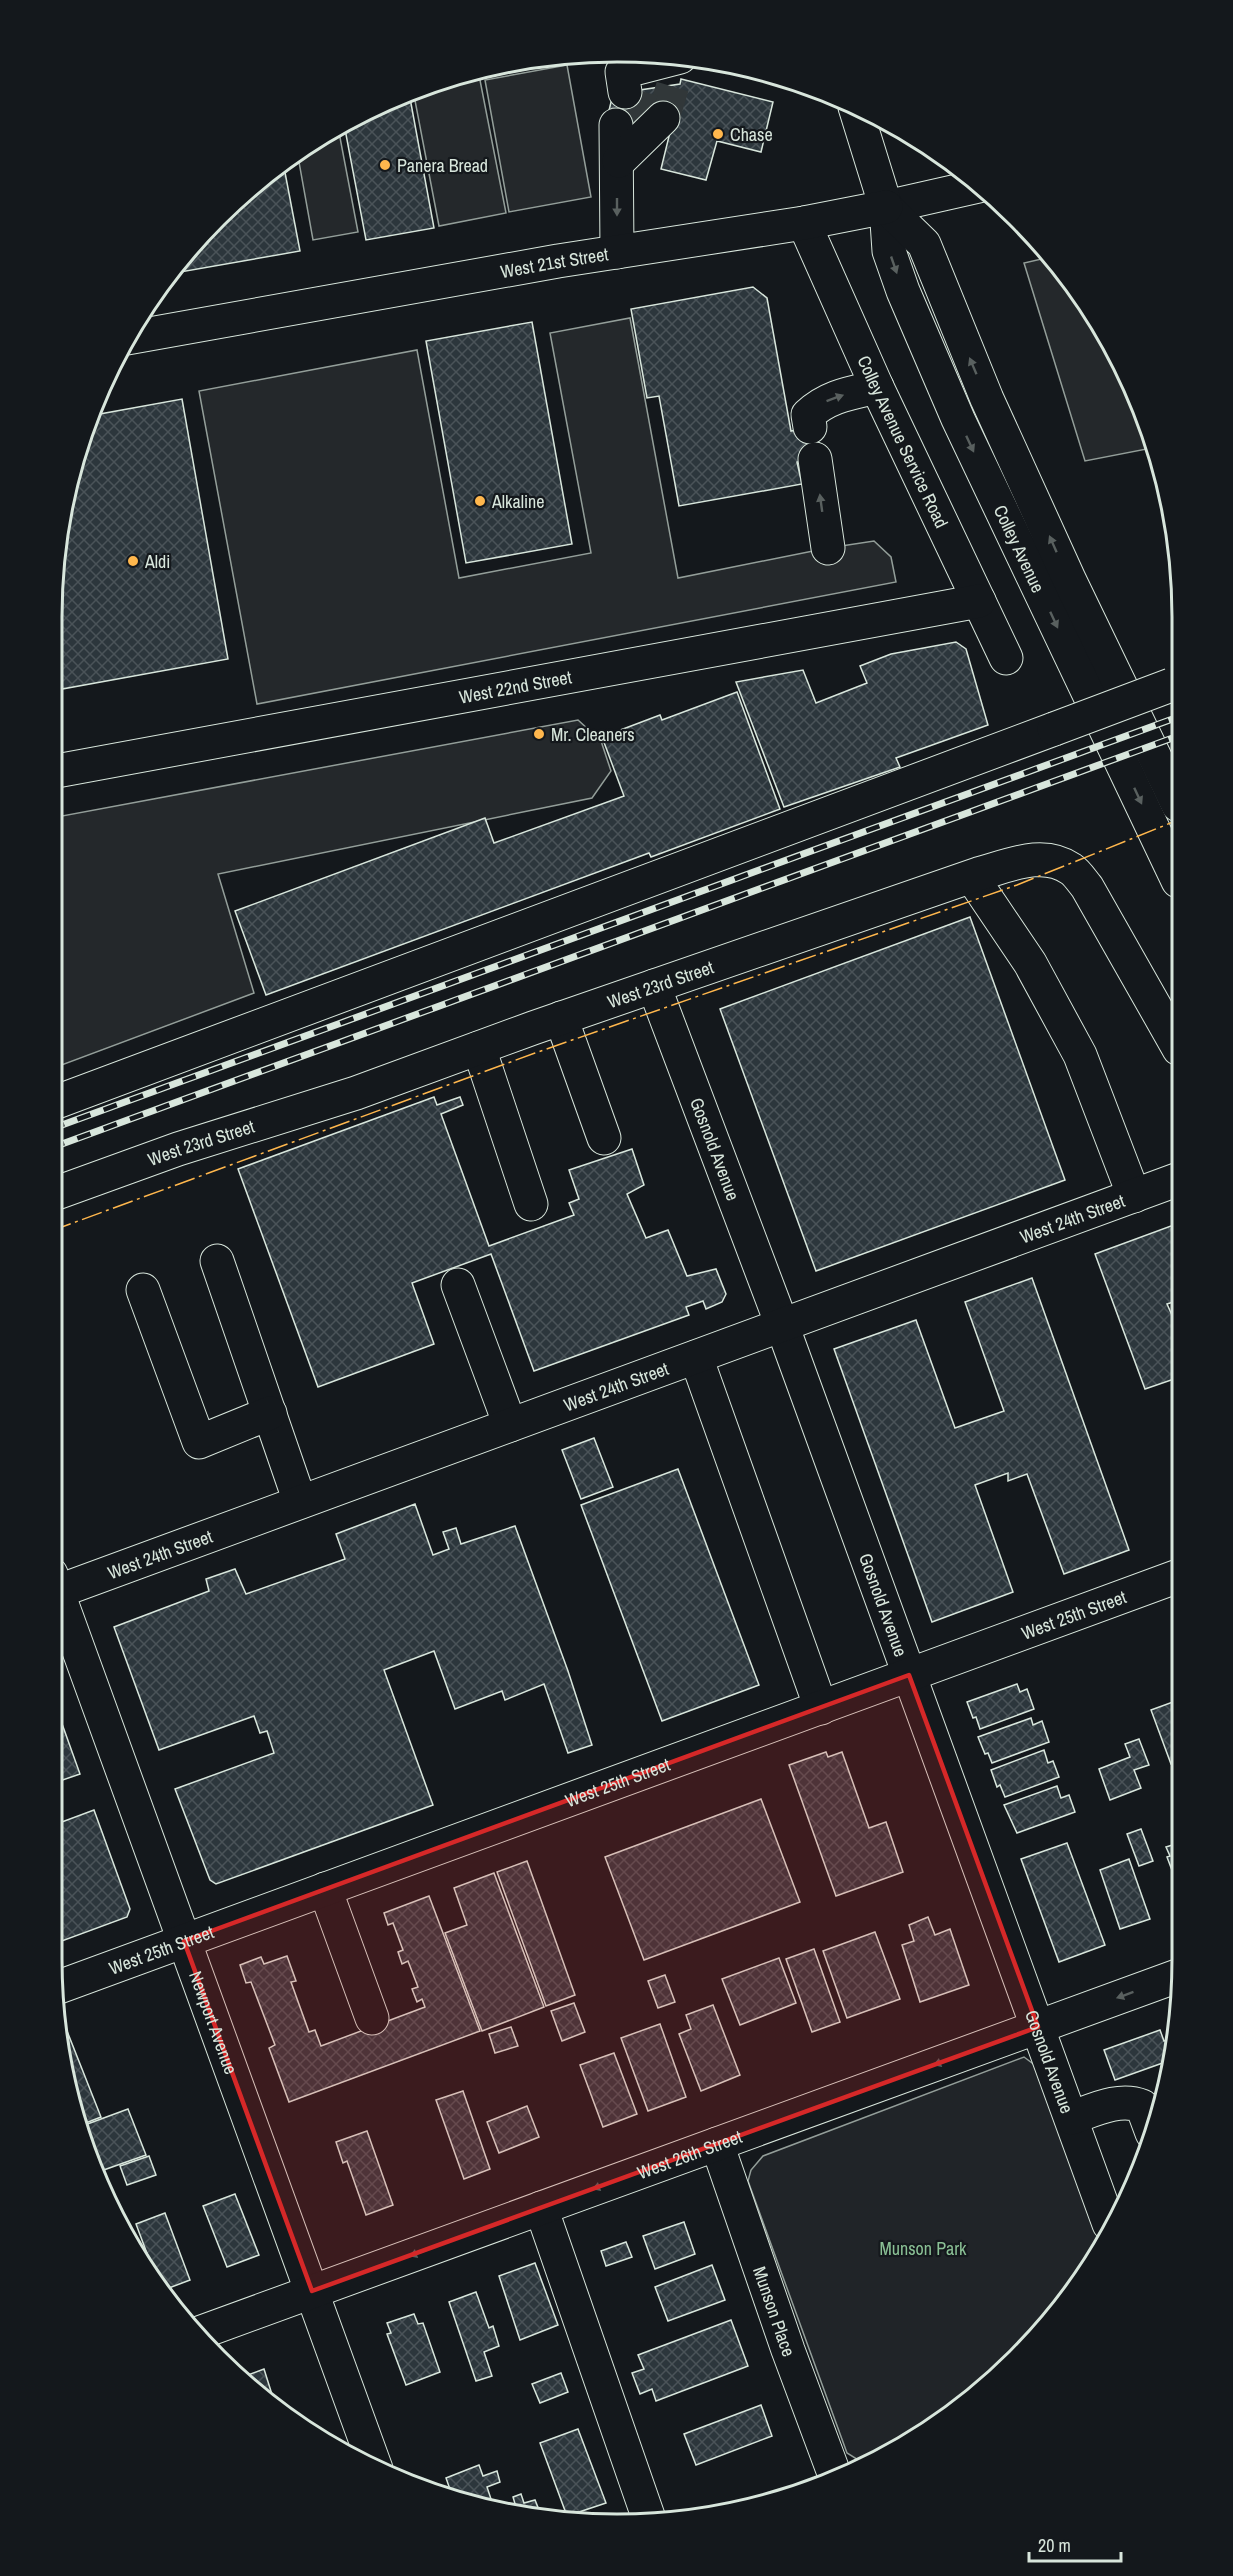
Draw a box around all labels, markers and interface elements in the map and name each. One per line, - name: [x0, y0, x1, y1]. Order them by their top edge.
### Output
- place label: Chase: [730, 122, 773, 147]
- marker: Chase: [711, 127, 725, 141]
- place label: Panera Bread: [397, 153, 488, 178]
- marker: Panera Bread: [378, 158, 392, 172]
- one-way arrow: [612, 198, 622, 217]
- street label: West 21st Street: [498, 241, 610, 284]
- one-way arrow: [890, 256, 900, 274]
- street label: Colley Avenue Service Road: [852, 351, 955, 532]
- one-way arrow: [968, 357, 977, 375]
- one-way arrow: [826, 393, 844, 403]
- one-way arrow: [966, 436, 975, 453]
- place label: Alkaline: [491, 489, 545, 514]
- marker: Alkaline: [473, 494, 487, 508]
- one-way arrow: [817, 494, 826, 513]
- street label: Colley Avenue: [988, 501, 1051, 596]
- one-way arrow: [1048, 535, 1057, 553]
- place label: Aldi: [144, 549, 170, 574]
- marker: Aldi: [126, 554, 140, 568]
- one-way arrow: [1050, 612, 1059, 629]
- street label: West 22nd Street: [457, 664, 573, 709]
- place label: Mr. Cleaners: [551, 722, 635, 747]
- marker: Mr. Cleaners: [532, 727, 546, 741]
- one-way arrow: [1134, 788, 1143, 805]
- street label: West 23rd Street: [604, 954, 717, 1014]
- street label: Gosnold Avenue: [685, 1094, 746, 1204]
- street label: West 23rd Street: [144, 1113, 257, 1171]
- street label: West 24th Street: [1016, 1188, 1128, 1249]
- street label: West 24th Street: [560, 1355, 672, 1417]
- street label: West 24th Street: [104, 1523, 216, 1585]
- street label: Gosnold Avenue: [854, 1550, 914, 1660]
- street label: West 25th Street: [1018, 1584, 1129, 1645]
- street label: West 25th Street: [562, 1751, 673, 1813]
- street label: West 25th Street: [105, 1919, 217, 1980]
- street label: Newport Avenue: [184, 1967, 244, 2077]
- one-way arrow: [1116, 1991, 1134, 2001]
- street label: Gosnold Avenue: [1020, 2006, 1080, 2117]
- one-way arrow: [933, 2058, 951, 2068]
- street label: West 26th Street: [633, 2123, 745, 2185]
- one-way arrow: [592, 2182, 610, 2192]
- park label: Munson Park: [880, 2236, 967, 2261]
- one-way arrow: [409, 2248, 427, 2258]
- street label: Munson Place: [748, 2263, 802, 2360]
- scale bar: [1029, 2525, 1120, 2563]
- text: 20 m: [1038, 2533, 1071, 2558]

